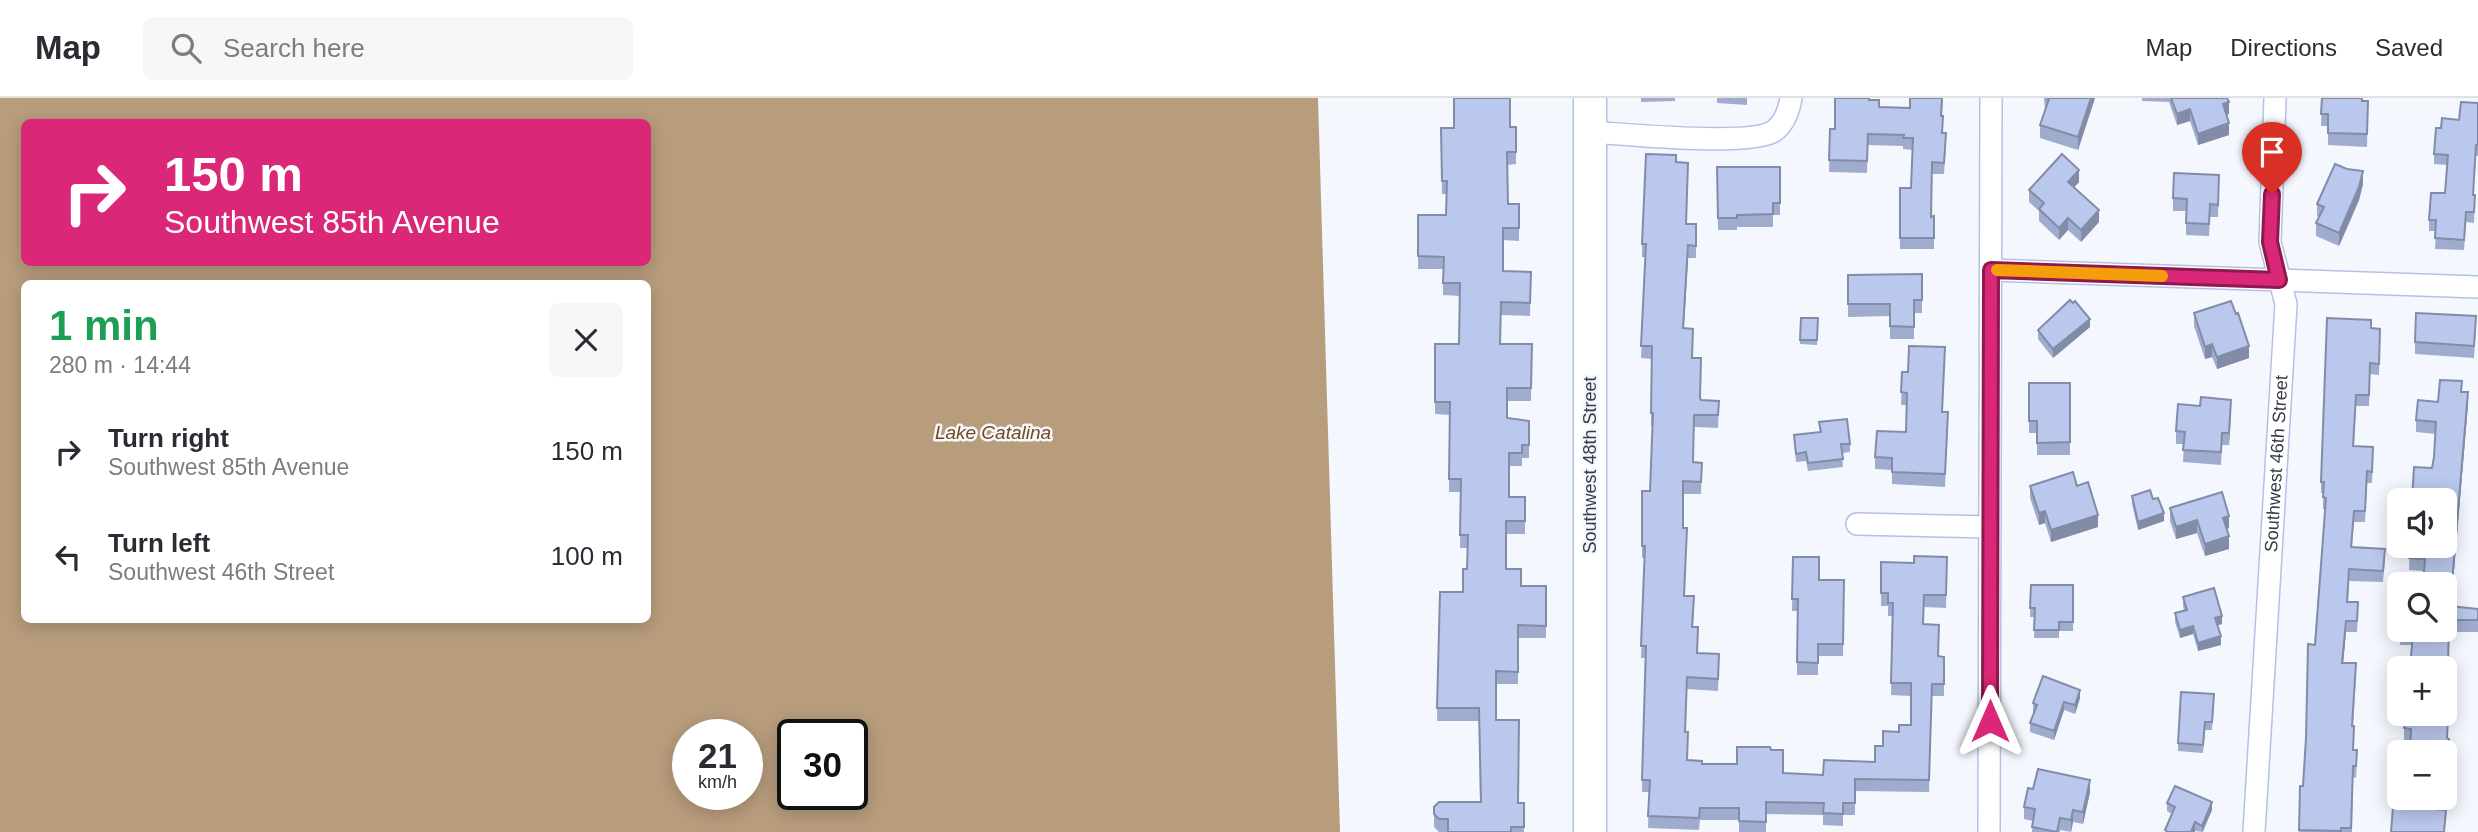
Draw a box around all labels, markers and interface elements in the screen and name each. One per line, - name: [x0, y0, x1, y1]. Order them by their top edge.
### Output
- search box: [143, 17, 633, 80]
- text: Map: [35, 29, 101, 66]
- icon: search: [167, 29, 205, 67]
- text: Search here: [223, 33, 365, 63]
- text: Map: [2146, 34, 2192, 61]
- text: Directions: [2230, 34, 2337, 61]
- text: Saved: [2375, 34, 2443, 61]
- pin: [2242, 122, 2302, 194]
- icon: arrive: [2253, 133, 2291, 171]
- icon: right: [49, 147, 140, 238]
- text: 150 m: [164, 147, 303, 201]
- text: Southwest 85th Avenue: [164, 204, 500, 240]
- text: 1 min: [49, 302, 159, 349]
- button: close: [549, 303, 623, 377]
- text: 280 m · 14:44: [49, 352, 191, 378]
- street label: Southwest 46th Street: [2261, 375, 2292, 553]
- street label: Southwest 48th Street: [1580, 376, 1600, 554]
- water label: Lake Catalina: [935, 422, 1051, 443]
- text: Turn right: [108, 423, 229, 453]
- icon: right: [49, 433, 87, 471]
- text: 150 m: [551, 436, 623, 466]
- text: Southwest 85th Avenue: [108, 454, 349, 480]
- map controls: [2387, 488, 2457, 810]
- button: sound: [2387, 488, 2457, 558]
- text: Turn left: [108, 528, 210, 558]
- icon: left: [49, 538, 87, 576]
- text: 100 m: [551, 541, 623, 571]
- text: Southwest 46th Street: [108, 559, 334, 585]
- button: search: [2387, 572, 2457, 642]
- button: +: [2387, 656, 2457, 726]
- position arrow: [1953, 684, 2027, 758]
- speed limit sign: 30: [777, 719, 868, 810]
- text: 21: [698, 736, 737, 775]
- button: −: [2387, 740, 2457, 810]
- text: km/h: [698, 772, 737, 792]

